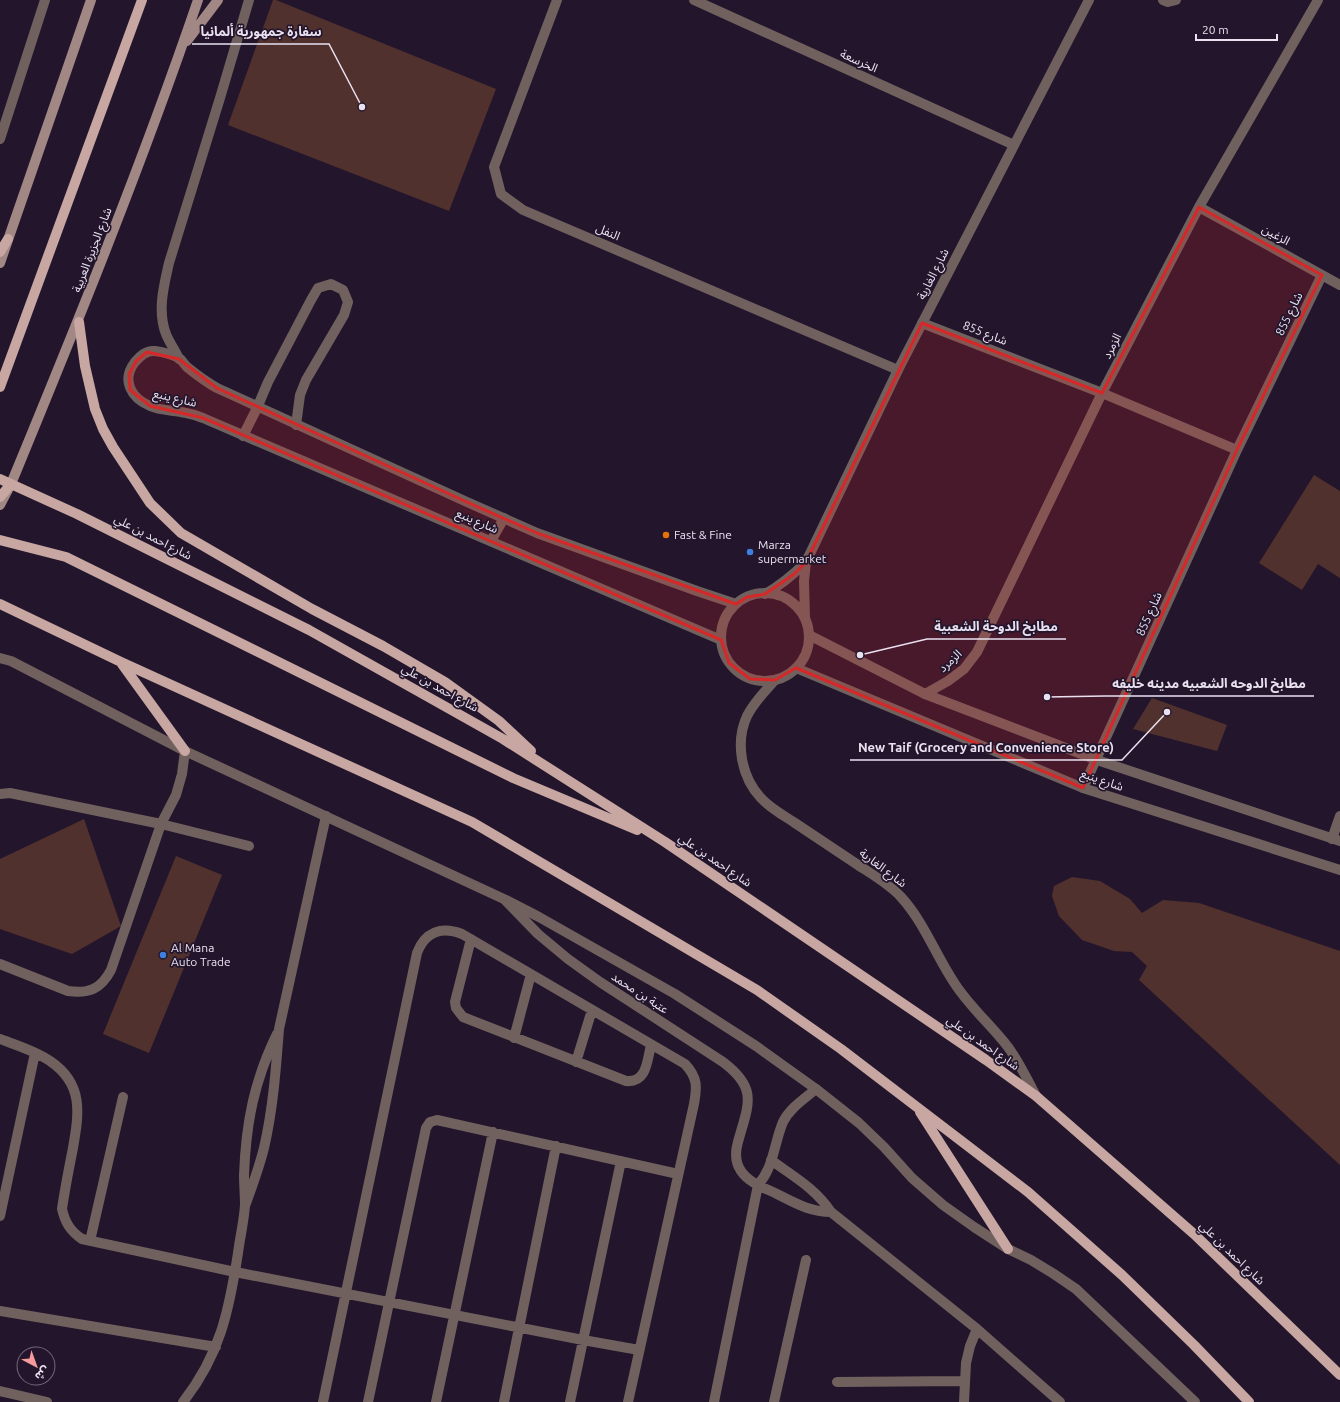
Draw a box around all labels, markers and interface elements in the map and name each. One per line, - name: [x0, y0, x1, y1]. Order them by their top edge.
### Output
- scale bar: [1196, 16, 1277, 42]
- callout: سفارة جمهورية ألمانيا: [192, 19, 329, 44]
- text: سفارة جمهورية ألمانيا: [201, 23, 322, 39]
- text: 20 m: [1202, 23, 1229, 36]
- street label: الخرسعة: [838, 47, 880, 75]
- street label: شارع الجزيرة العربية: [69, 206, 116, 295]
- street label: النفل: [594, 221, 622, 243]
- street label: الزغين: [1260, 222, 1293, 248]
- street label: شارع الغارية: [914, 246, 954, 303]
- street label: شارع 855: [1273, 290, 1307, 339]
- street label: شارع 855: [960, 318, 1009, 350]
- street label: الزمرد: [1100, 331, 1124, 361]
- street label: شارع ينبع: [151, 386, 198, 412]
- street label: شارع ينبع: [453, 506, 500, 538]
- street label: شارع احمد بن علي: [111, 511, 194, 565]
- place label: Fast & Fine: [674, 528, 732, 541]
- marker: Fast & Fine: [661, 530, 671, 540]
- place label: Marza supermarket: [758, 538, 827, 565]
- marker: Marza supermarket: [745, 547, 755, 557]
- street label: شارع 855: [1133, 590, 1167, 639]
- callout: مطابخ الدوحة الشعبية: [927, 614, 1066, 639]
- text: مطابخ الدوحة الشعبية: [934, 619, 1058, 636]
- street label: الزمرد: [935, 647, 965, 675]
- street label: شارع احمد بن علي: [398, 661, 481, 717]
- callout: مطابخ الدوحه الشعبيه مدينه خليفه: [1105, 671, 1314, 696]
- text: مطابخ الدوحه الشعبيه مدينه خليفه: [1112, 676, 1306, 693]
- callout: New Taif (Grocery and Convenience Store): [850, 735, 1122, 760]
- text: New Taif (Grocery and Convenience Store): [858, 740, 1114, 755]
- street label: شارع ينبع: [1078, 766, 1125, 796]
- street label: شارع احمد بن علي: [674, 830, 754, 892]
- street label: شارع الغارية: [855, 846, 909, 892]
- place label: Al Mana Auto Trade: [171, 941, 231, 968]
- marker: Al Mana Auto Trade: [158, 950, 168, 960]
- street label: عتبة بن محمد: [609, 969, 671, 1017]
- street label: شارع احمد بن علي: [942, 1013, 1022, 1075]
- street label: شارع احمد بن علي: [1195, 1218, 1268, 1290]
- north arrow: [16, 1346, 56, 1386]
- text: ش: [32, 1363, 52, 1383]

